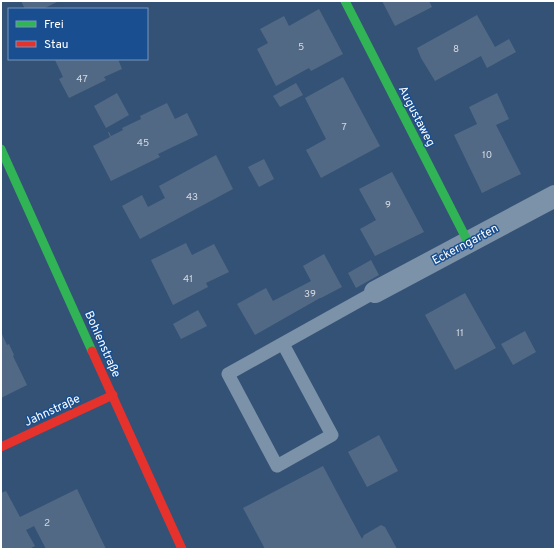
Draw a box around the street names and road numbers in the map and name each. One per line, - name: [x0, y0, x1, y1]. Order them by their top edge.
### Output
- street label: Augustaweg: [394, 83, 438, 150]
- street label: Eckerngarten: [430, 221, 501, 269]
- street label: Bohlenstraße: [80, 309, 124, 380]
- street label: Jahnstraße: [22, 391, 83, 431]

